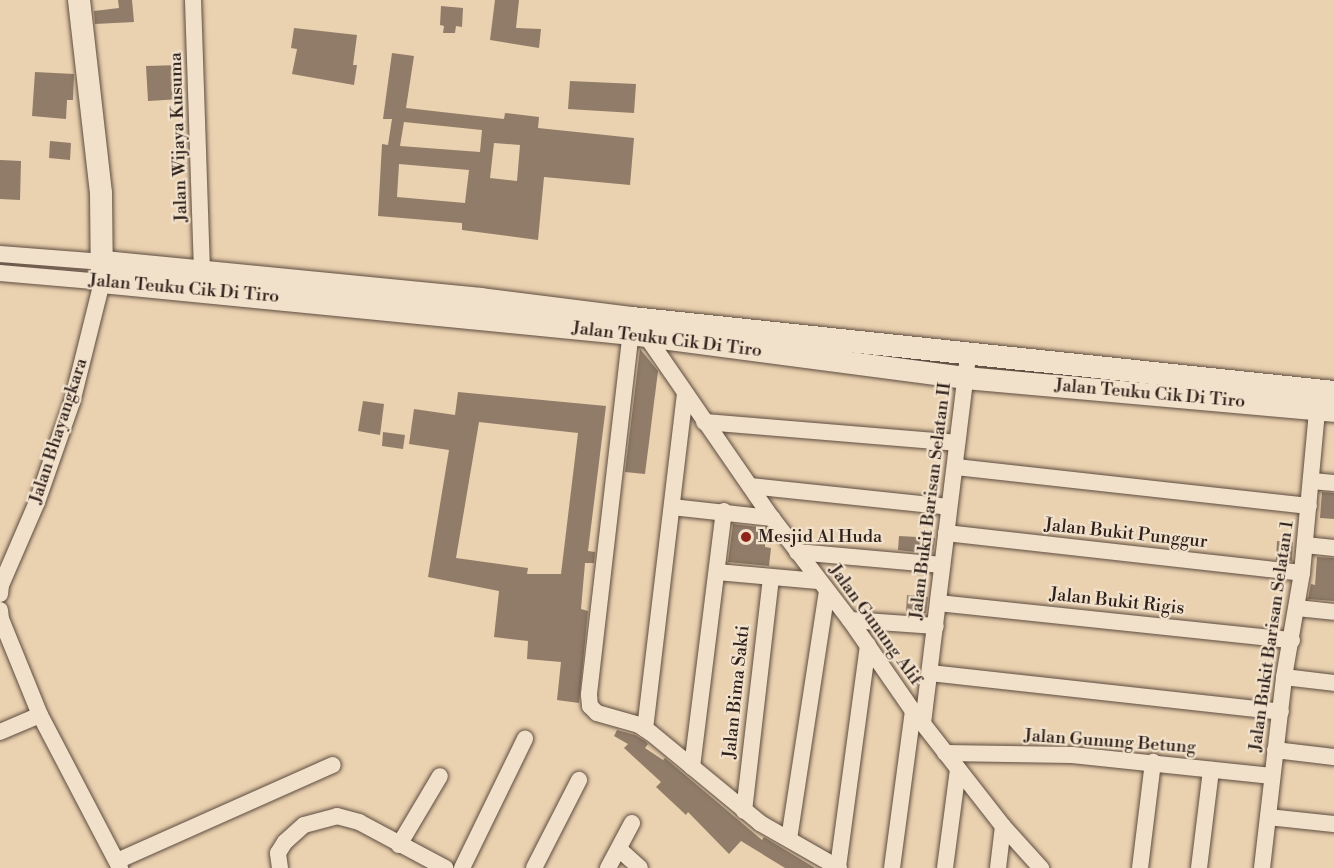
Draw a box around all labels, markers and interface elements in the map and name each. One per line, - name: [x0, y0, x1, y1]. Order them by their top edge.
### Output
- street label: Jalan Wijaya Kusuma: [165, 52, 193, 222]
- street label: Jalan Teuku Cik Di Tiro: [88, 270, 280, 308]
- street label: Jalan Teuku Cik Di Tiro: [571, 318, 763, 362]
- street label: Jalan Bhayangkara: [25, 356, 93, 506]
- street label: Jalan Teuku Cik Di Tiro: [1054, 375, 1246, 413]
- street label: Jalan Bukit Barisan Selatan II: [906, 381, 956, 621]
- street label: Jalan Bukit Punggur: [1043, 515, 1209, 553]
- street label: Jalan Bukit Barisan Selatan 1: [1245, 519, 1299, 753]
- place label: Mesjid Al Huda: [758, 526, 882, 548]
- marker: Mesjid Al Huda: [739, 530, 753, 544]
- street label: Jalan Gunung Alif: [824, 560, 926, 690]
- street label: Jalan Bukit Rigis: [1049, 584, 1185, 620]
- street label: Jalan Bima Sakti: [719, 624, 755, 760]
- street label: Jalan Gunung Betung: [1023, 725, 1197, 759]

